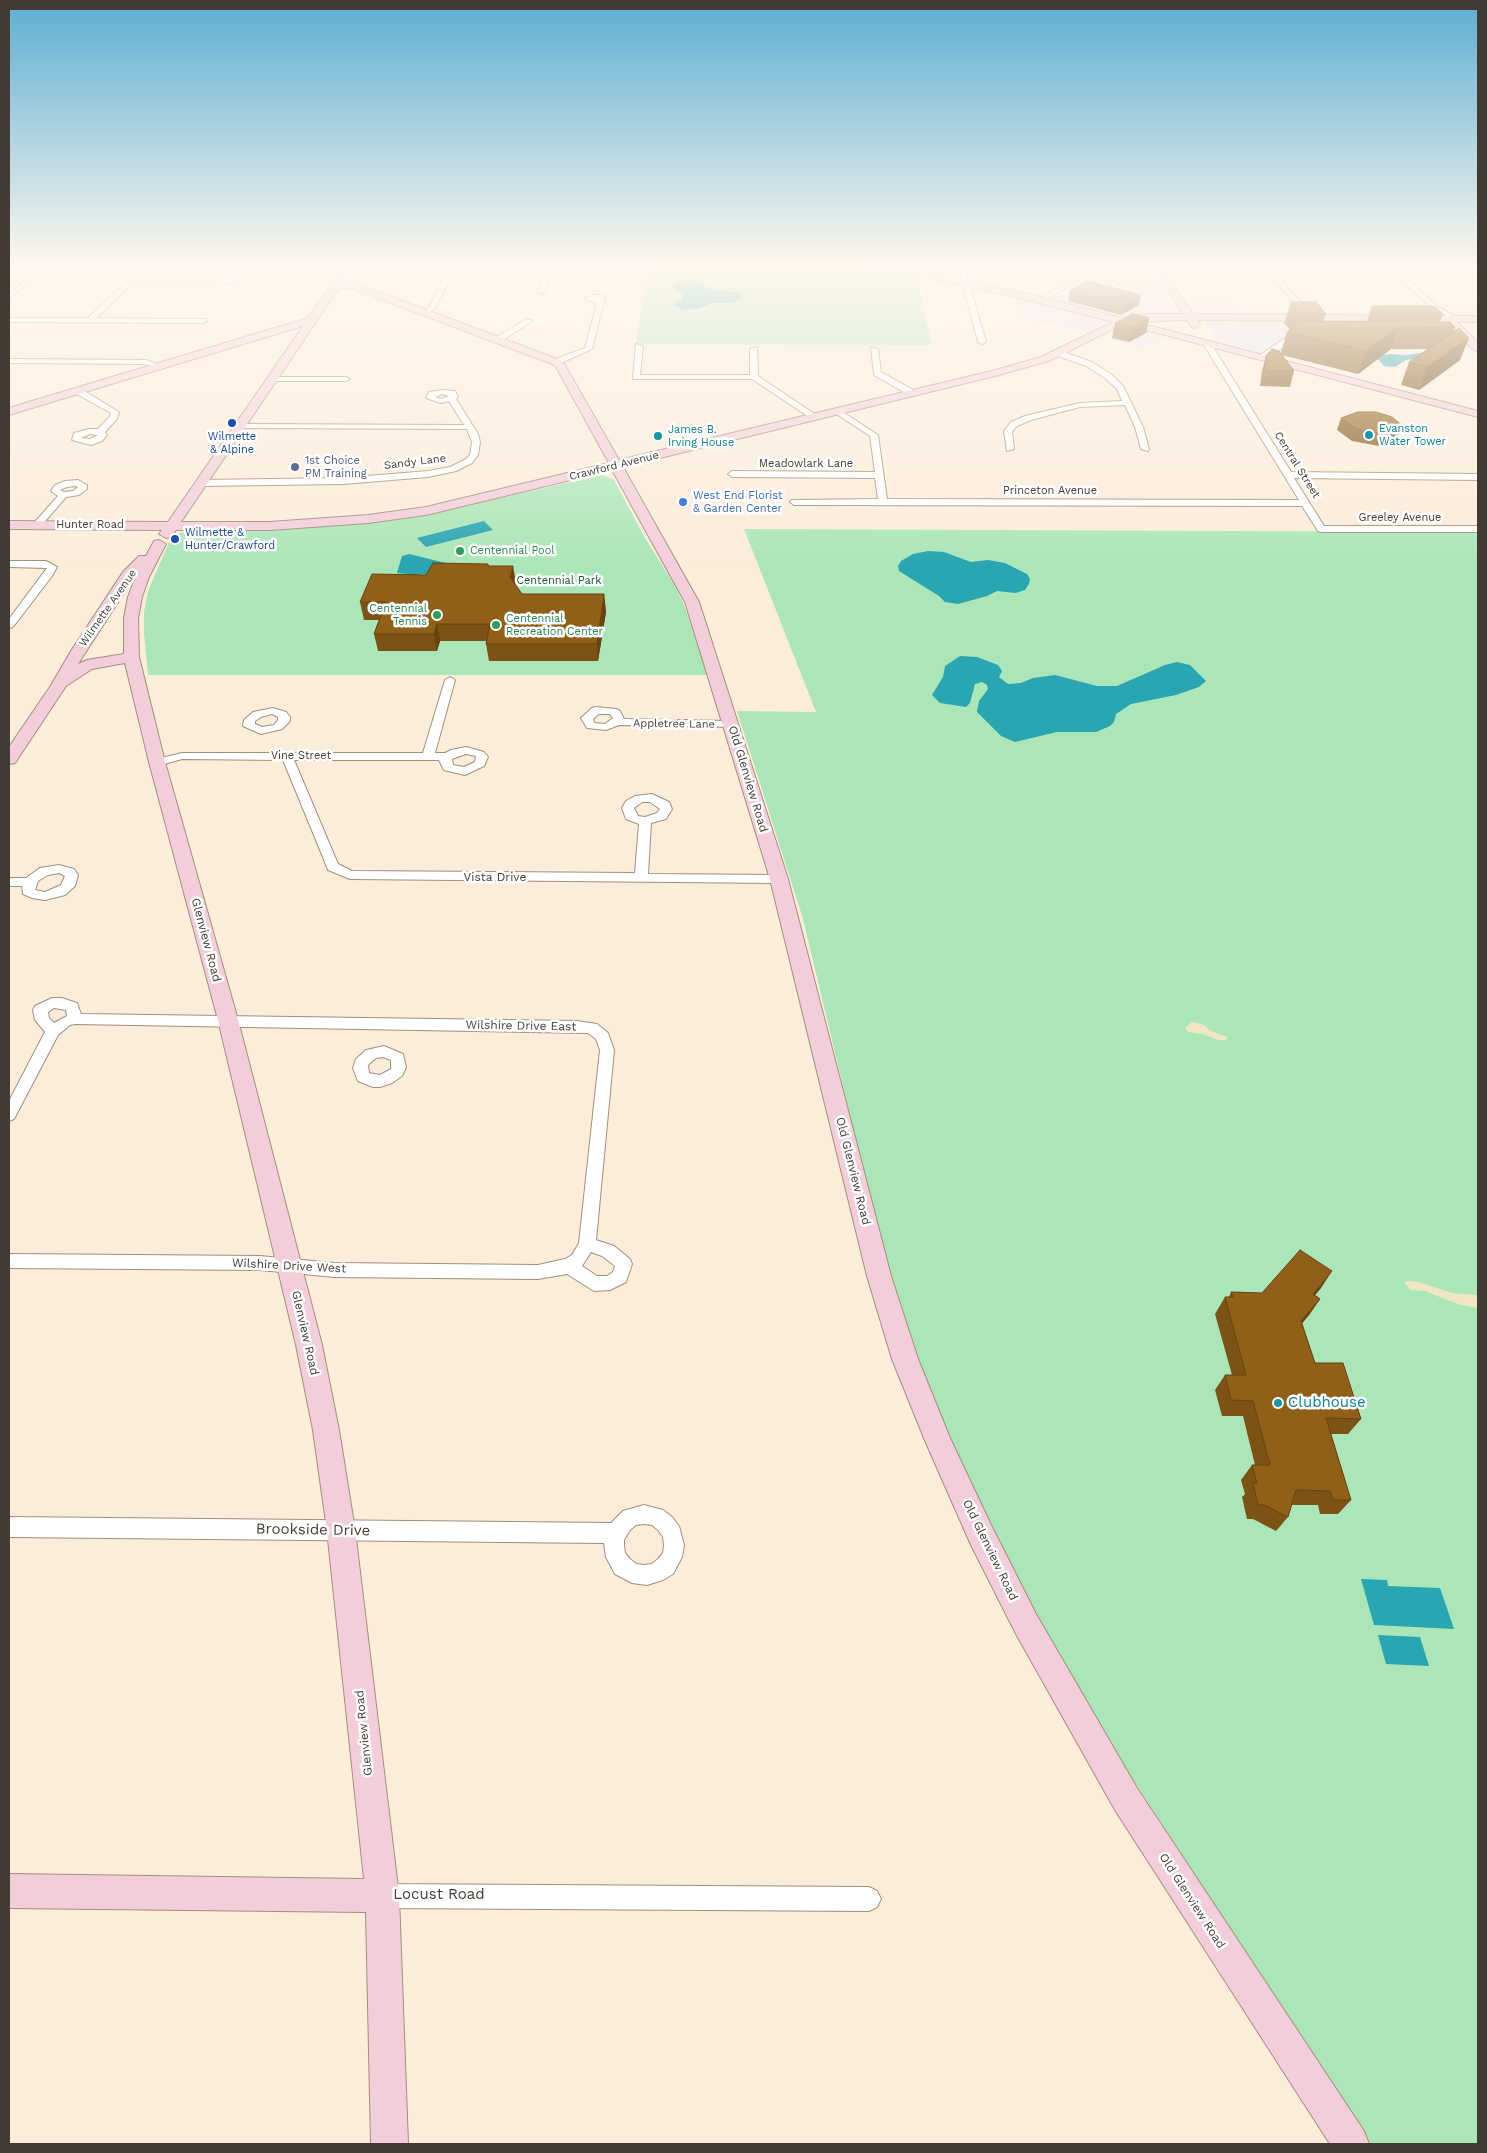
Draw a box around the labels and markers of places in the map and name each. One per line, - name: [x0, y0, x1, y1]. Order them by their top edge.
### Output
- marker: Wilmette & Alpine: [226, 417, 238, 429]
- place label: Evanston Water Tower: [1379, 422, 1446, 448]
- place label: James B. Irving House: [668, 423, 734, 449]
- marker: Evanston Water Tower: [1363, 429, 1375, 441]
- place label: Wilmette & Alpine: [208, 430, 256, 456]
- marker: James B. Irving House: [652, 430, 664, 442]
- place label: 1st Choice PM Training: [305, 454, 367, 480]
- marker: 1st Choice PM Training: [289, 461, 301, 473]
- place label: West End Florist & Garden Center: [693, 489, 783, 515]
- marker: West End Florist & Garden Center: [677, 496, 689, 508]
- place label: Wilmette & Hunter/Crawford: [185, 526, 275, 552]
- marker: Wilmette & Hunter/Crawford: [169, 533, 181, 545]
- place label: Centennial Pool: [470, 544, 555, 558]
- marker: Centennial Pool: [454, 545, 466, 557]
- place label: Centennial Tennis: [369, 602, 427, 628]
- marker: Centennial Tennis: [431, 609, 443, 621]
- place label: Centennial Recreation Center: [506, 612, 603, 638]
- marker: Centennial Recreation Center: [490, 619, 502, 631]
- place label: Clubhouse: [1288, 1394, 1366, 1412]
- marker: Clubhouse: [1272, 1397, 1284, 1409]

